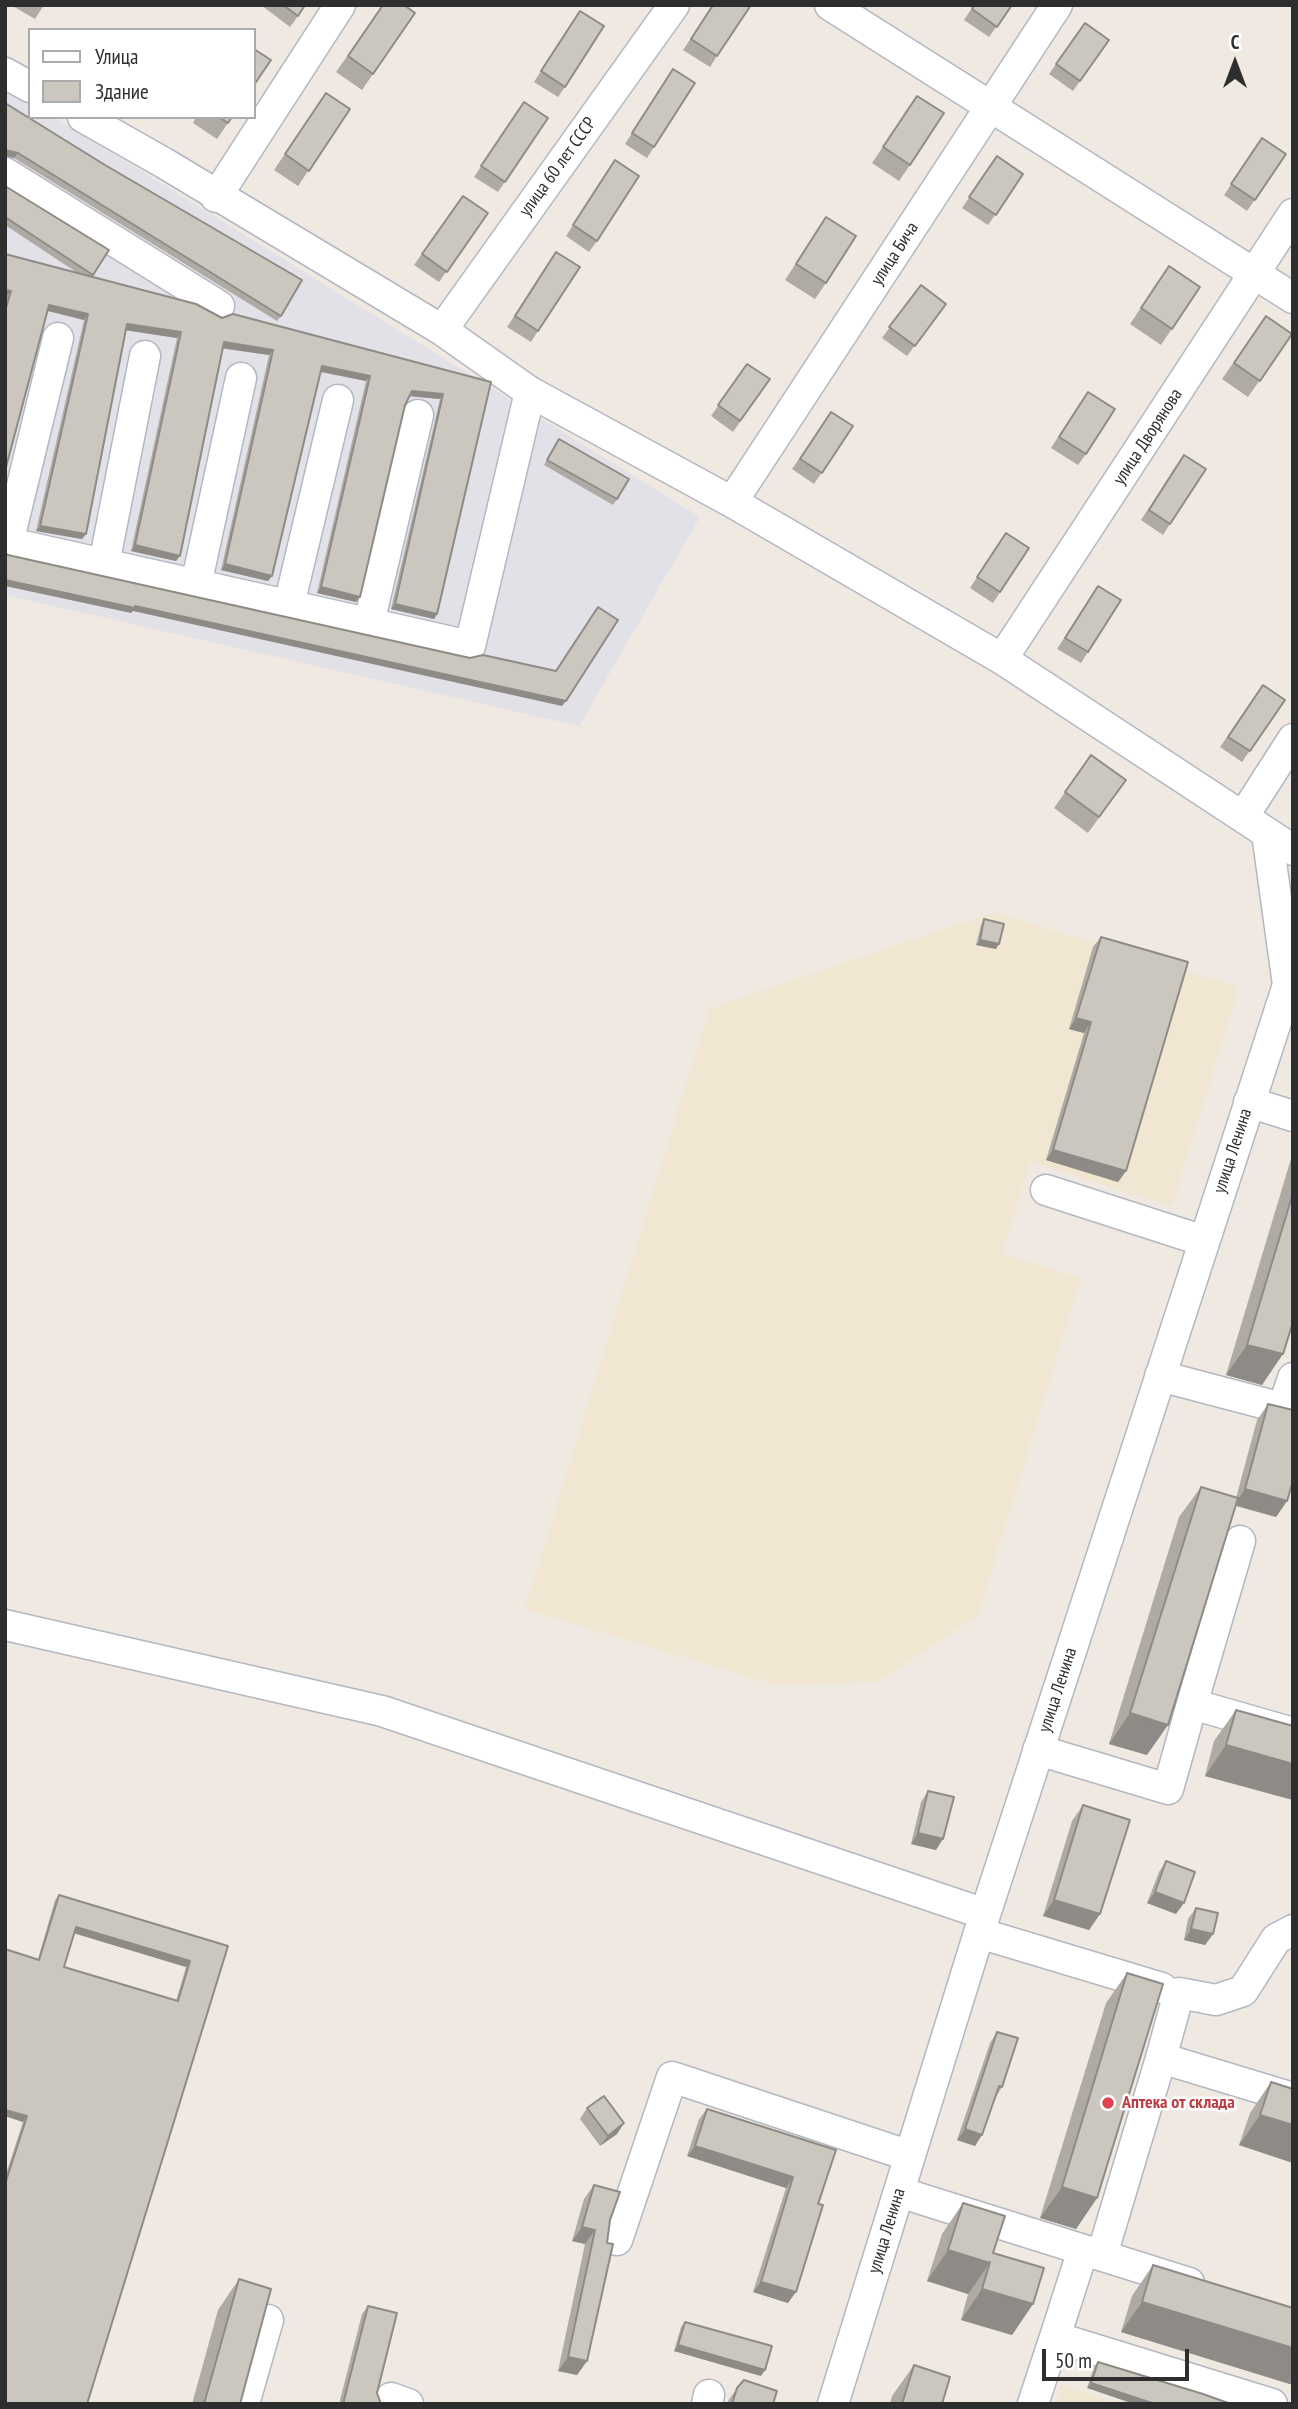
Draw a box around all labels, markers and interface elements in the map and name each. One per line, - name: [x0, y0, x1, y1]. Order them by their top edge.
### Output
- legend: [28, 28, 256, 119]
- north arrow: [1200, 28, 1270, 98]
- text: С: [1231, 30, 1239, 54]
- text: Улица: [95, 43, 138, 70]
- text: Здание: [95, 78, 149, 105]
- street label: улица 60 лет СССР: [515, 113, 601, 221]
- street label: улица Бича: [867, 218, 923, 290]
- street label: улица Дворянова: [1109, 385, 1187, 489]
- street label: улица Ленина: [1209, 1106, 1257, 1196]
- street label: улица Ленина: [1034, 1645, 1082, 1735]
- place label: Аптека от склада: [1122, 2092, 1235, 2114]
- marker: Аптека от склада: [1100, 2095, 1116, 2111]
- street label: улица Ленина: [864, 2186, 910, 2276]
- scale bar: [1046, 2336, 1193, 2380]
- text: 50 m: [1055, 2347, 1092, 2374]

